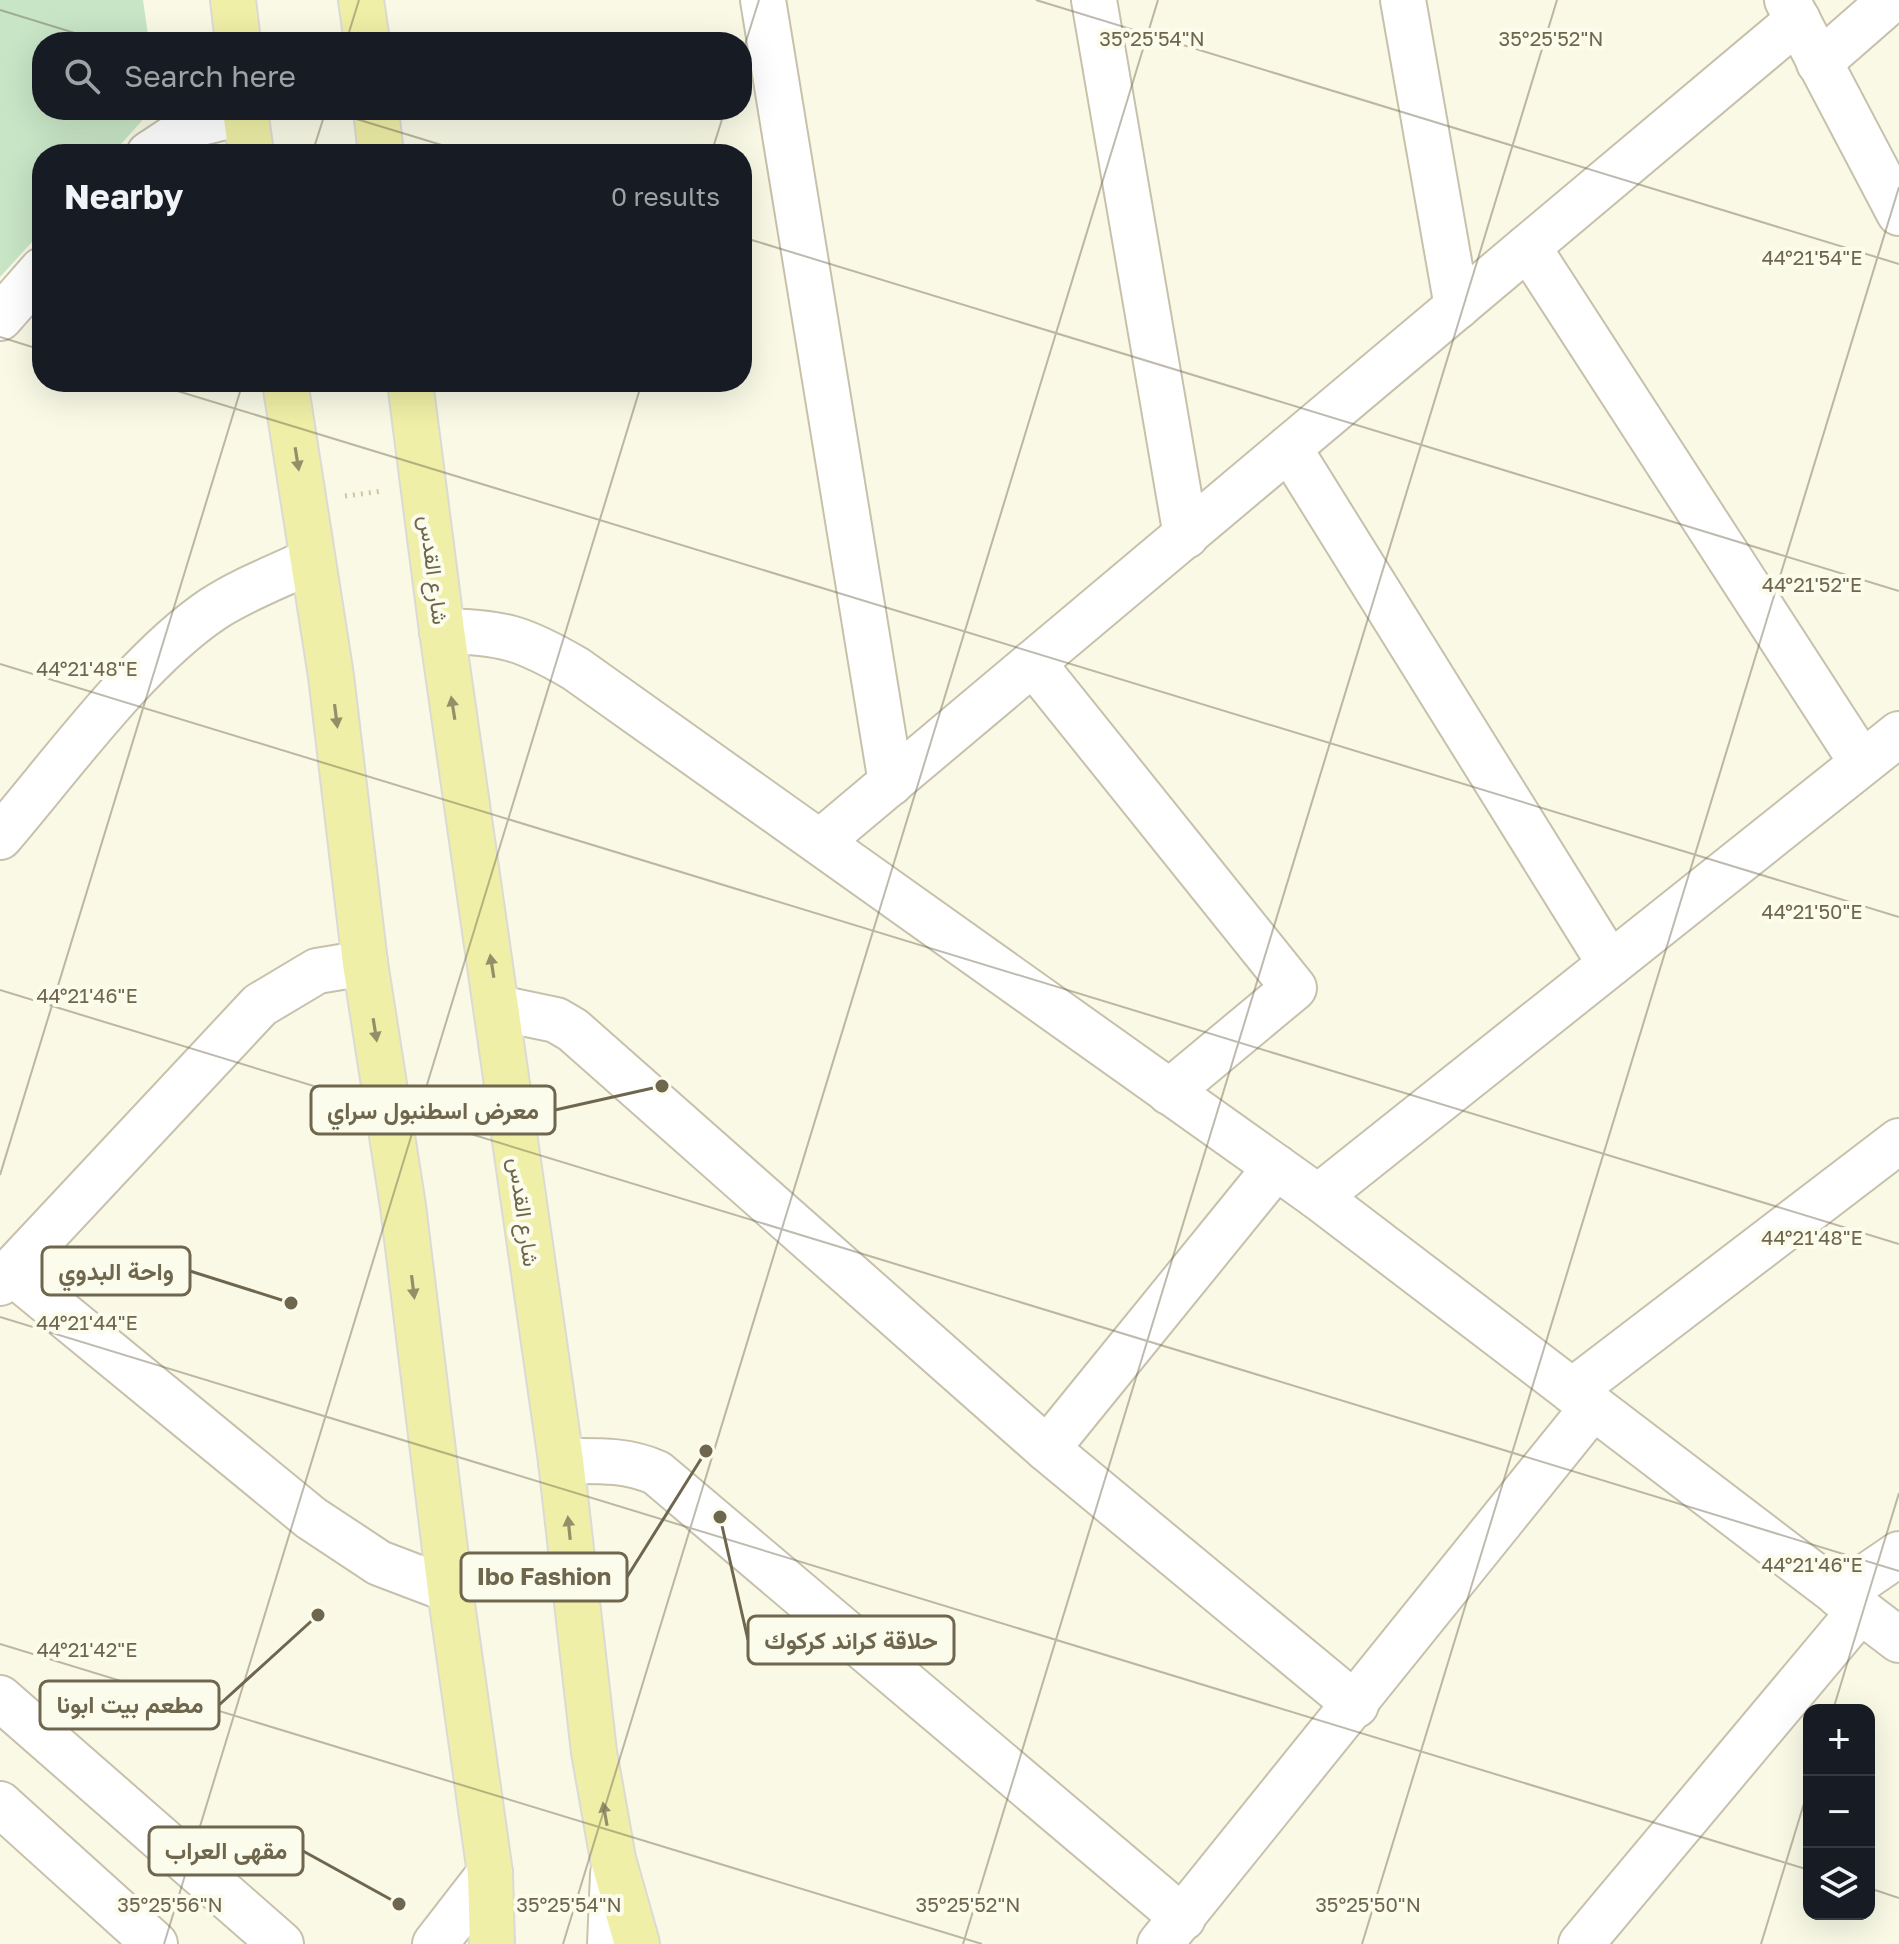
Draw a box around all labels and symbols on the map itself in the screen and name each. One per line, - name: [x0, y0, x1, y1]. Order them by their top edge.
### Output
- text: 35°25'54"N: [1099, 26, 1205, 50]
- text: 35°25'52"N: [1499, 26, 1603, 50]
- text: 44°21'54"E: [1762, 245, 1862, 269]
- one-way arrow: [291, 447, 304, 472]
- street label: شارع القدس: [412, 514, 455, 626]
- text: 44°21'52"E: [1762, 572, 1862, 596]
- text: 44°21'48"E: [36, 656, 138, 680]
- one-way arrow: [446, 696, 459, 721]
- one-way arrow: [329, 704, 342, 729]
- text: 44°21'50"E: [1762, 899, 1862, 923]
- one-way arrow: [485, 953, 498, 978]
- text: 44°21'46"E: [36, 983, 138, 1007]
- one-way arrow: [370, 1018, 382, 1043]
- callout: معرض اسطنبول سراي: [311, 1086, 555, 1134]
- text: معرض اسطنبول سراي: [327, 1095, 539, 1131]
- street label: شارع القدس: [502, 1156, 546, 1268]
- text: 44°21'48"E: [1761, 1225, 1863, 1249]
- callout: واحة البدوي: [42, 1247, 190, 1295]
- text: واحة البدوي: [58, 1256, 174, 1292]
- one-way arrow: [406, 1275, 419, 1300]
- text: 44°21'44"E: [36, 1310, 138, 1334]
- one-way arrow: [562, 1515, 575, 1540]
- text: 44°21'46"E: [1761, 1552, 1863, 1576]
- callout: Ibo Fashion: [461, 1553, 627, 1601]
- text: Ibo Fashion: [477, 1561, 611, 1590]
- callout: حلاقة كراند كركوك: [748, 1616, 954, 1664]
- text: حلاقة كراند كركوك: [764, 1625, 938, 1656]
- text: 44°21'42"E: [37, 1637, 137, 1661]
- callout: مطعم بيت ابونا: [40, 1681, 219, 1729]
- text: مطعم بيت ابونا: [57, 1689, 204, 1721]
- one-way arrow: [599, 1801, 611, 1826]
- callout: مقهى العراب: [149, 1827, 303, 1875]
- text: مقهى العراب: [165, 1835, 287, 1866]
- text: 35°25'56"N: [117, 1892, 223, 1916]
- text: 35°25'54"N: [516, 1892, 622, 1916]
- text: 35°25'52"N: [916, 1892, 1020, 1916]
- text: 35°25'50"N: [1315, 1892, 1421, 1916]

